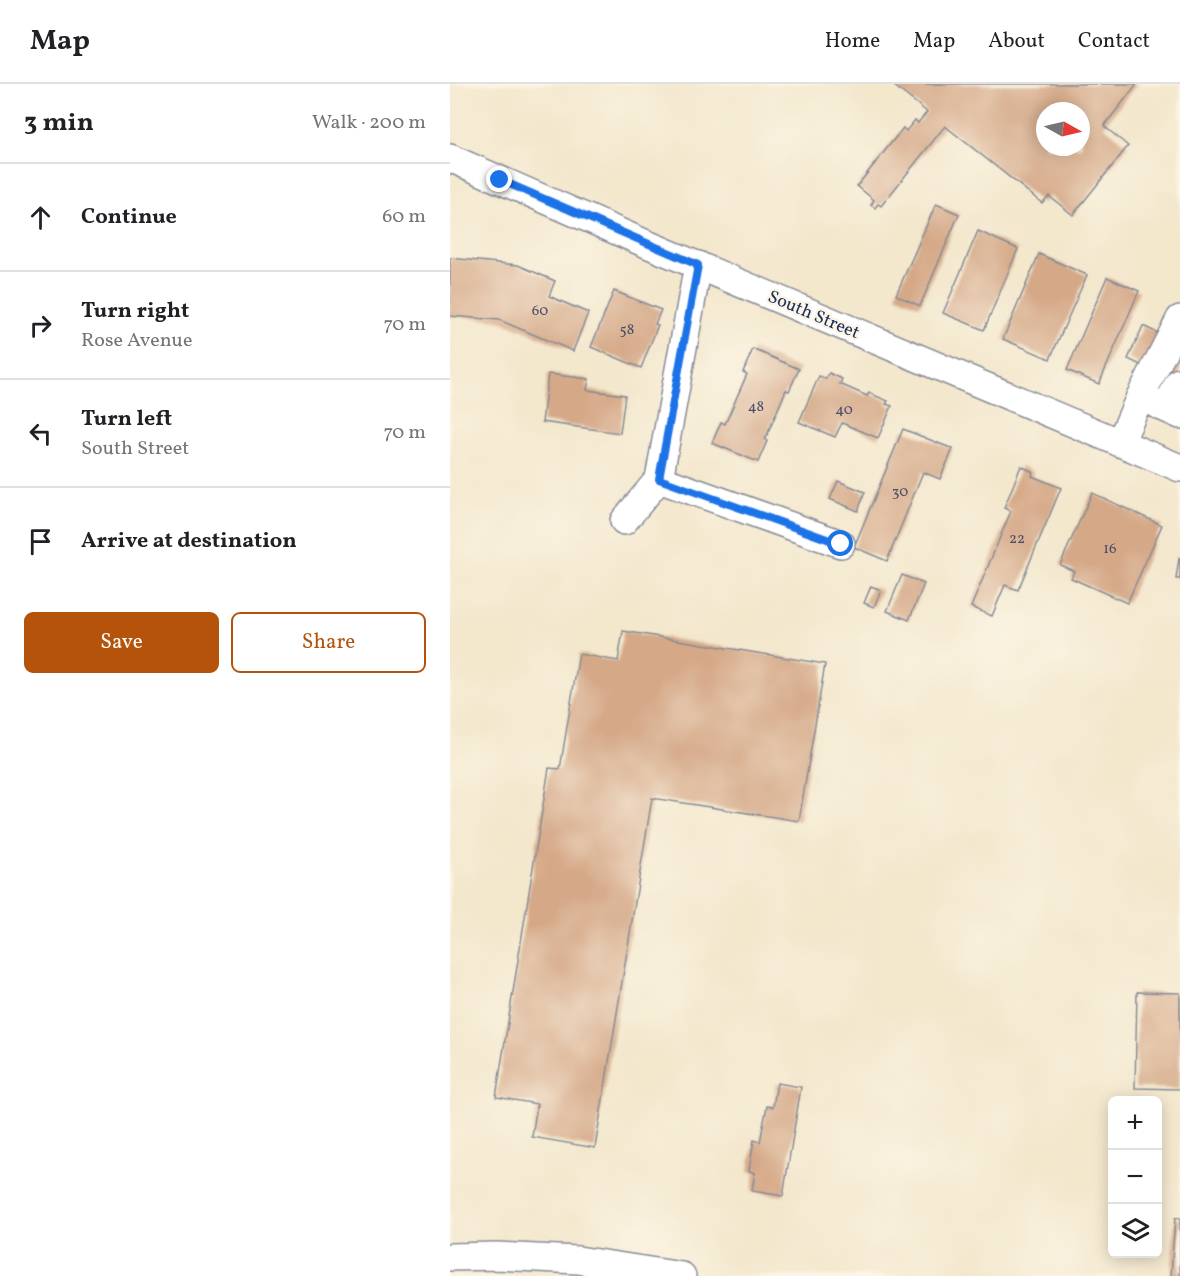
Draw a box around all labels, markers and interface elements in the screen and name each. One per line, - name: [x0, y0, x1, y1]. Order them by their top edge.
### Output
- text: Map: [30, 22, 90, 61]
- text: Home: [825, 27, 880, 56]
- text: Map: [913, 27, 955, 56]
- text: About: [988, 27, 1045, 56]
- text: Contact: [1078, 27, 1150, 56]
- north arrow: [1036, 102, 1090, 156]
- text: 3 min: [24, 105, 94, 141]
- text: Walk · 200 m: [312, 109, 426, 137]
- route end: [486, 166, 512, 192]
- icon: ahead: [24, 201, 57, 234]
- text: Continue: [81, 202, 177, 233]
- text: 60 m: [382, 203, 426, 231]
- street label: South Street: [764, 285, 863, 346]
- text: Turn right: [81, 296, 189, 327]
- house number: 60: [532, 301, 548, 322]
- icon: right: [24, 309, 57, 342]
- text: 70 m: [383, 311, 426, 339]
- house number: 58: [620, 320, 634, 341]
- text: Rose Avenue: [81, 327, 192, 355]
- house number: 48: [748, 397, 764, 418]
- house number: 40: [835, 400, 853, 421]
- text: Turn left: [81, 404, 172, 435]
- icon: left: [24, 417, 57, 450]
- text: 70 m: [383, 419, 426, 447]
- text: South Street: [81, 435, 189, 463]
- house number: 30: [892, 482, 908, 503]
- icon: arrive: [24, 525, 57, 558]
- text: Arrive at destination: [81, 526, 297, 557]
- house number: 22: [1009, 529, 1025, 550]
- route start: [827, 530, 853, 556]
- house number: 16: [1103, 539, 1117, 560]
- button: Save: [24, 612, 219, 673]
- button: Share: [231, 612, 426, 673]
- map controls: [1108, 1096, 1162, 1258]
- button: +: [1108, 1096, 1162, 1150]
- button: −: [1108, 1150, 1162, 1204]
- button: layers: [1108, 1204, 1162, 1258]

